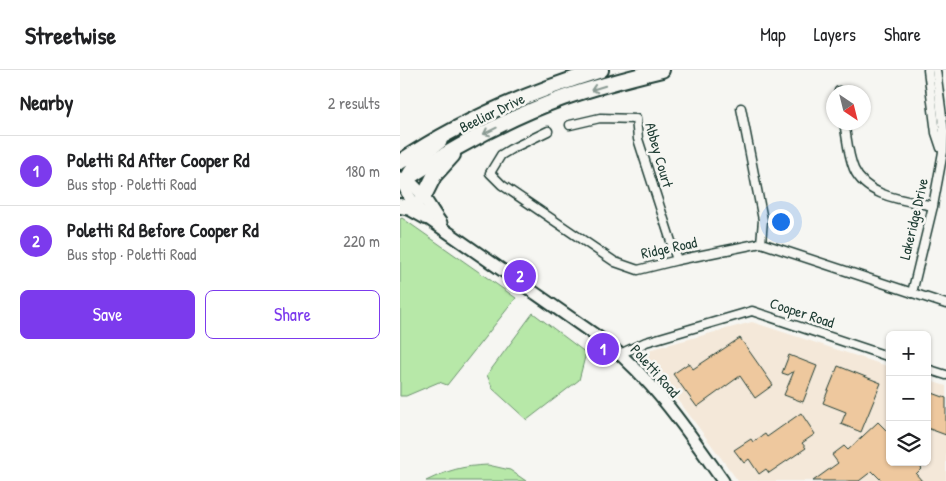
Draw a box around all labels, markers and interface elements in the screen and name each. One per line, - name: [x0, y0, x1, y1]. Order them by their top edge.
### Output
- text: Streetwise: [25, 19, 116, 51]
- text: Map: [760, 22, 786, 47]
- text: Layers: [814, 22, 856, 47]
- text: Share: [884, 22, 921, 47]
- one-way arrow: [591, 83, 607, 93]
- north arrow: [826, 85, 871, 130]
- text: Nearby: [20, 88, 73, 117]
- street label: Beeliar Drive: [456, 88, 528, 137]
- text: 2 results: [328, 92, 380, 114]
- street label: Abbey Court: [640, 120, 679, 191]
- one-way arrow: [483, 126, 498, 136]
- text: Poletti Rd After Cooper Rd: [67, 147, 250, 173]
- text: 1: [33, 160, 39, 182]
- text: 180 m: [346, 160, 380, 182]
- text: Bus stop · Poletti Road: [67, 173, 196, 195]
- street label: Lakeridge Drive: [894, 176, 933, 262]
- your location: [768, 209, 794, 235]
- text: Poletti Rd Before Cooper Rd: [67, 217, 259, 243]
- text: 2: [32, 230, 40, 252]
- text: 220 m: [343, 230, 380, 252]
- street label: Ridge Road: [639, 231, 699, 264]
- text: Bus stop · Poletti Road: [67, 243, 196, 265]
- pin: 2: [504, 257, 536, 295]
- button: Save: [20, 290, 195, 339]
- button: Share: [205, 290, 380, 339]
- street label: Cooper Road: [767, 292, 837, 333]
- pin: 1: [587, 330, 619, 368]
- map controls: [886, 331, 931, 466]
- button: +: [886, 331, 931, 376]
- street label: Poletti Road: [626, 340, 685, 402]
- button: −: [886, 376, 931, 421]
- button: layers: [886, 421, 931, 466]

